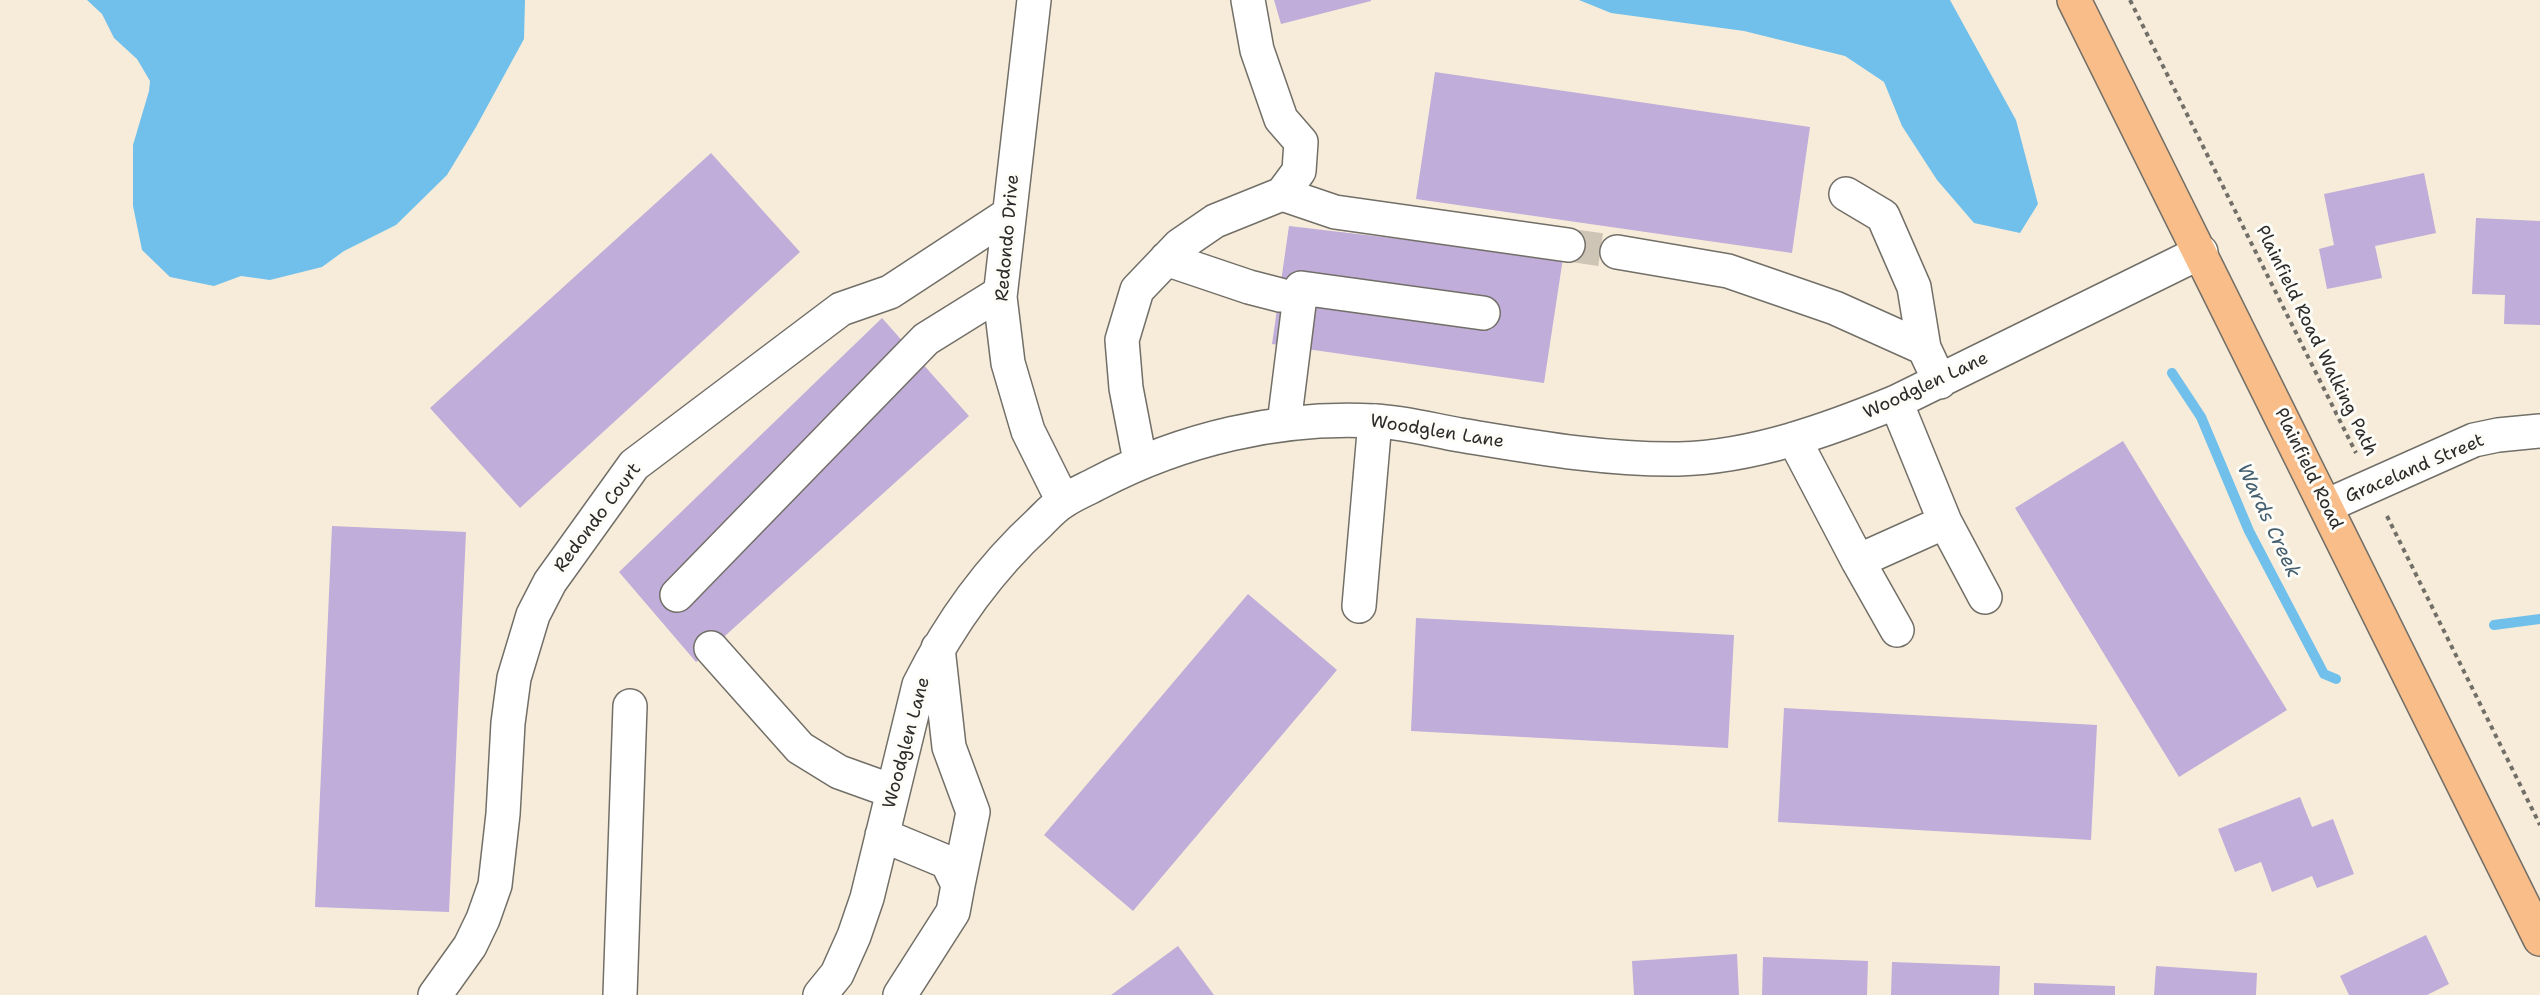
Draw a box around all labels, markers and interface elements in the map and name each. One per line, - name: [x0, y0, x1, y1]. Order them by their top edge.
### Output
- street label: Redondo Drive: [992, 174, 1024, 302]
- street label: Plainfield Road Walking Path: [2251, 222, 2381, 460]
- street label: Woodglen Lane: [1860, 348, 1992, 424]
- street label: Plainfield Road: [2269, 405, 2347, 533]
- street label: Woodglen Lane: [1369, 411, 1505, 453]
- street label: Graceland Street: [2342, 430, 2488, 508]
- street label: Redondo Court: [550, 459, 646, 577]
- water label: Wards Creek: [2231, 460, 2305, 582]
- street label: Woodglen Lane: [879, 675, 935, 811]

